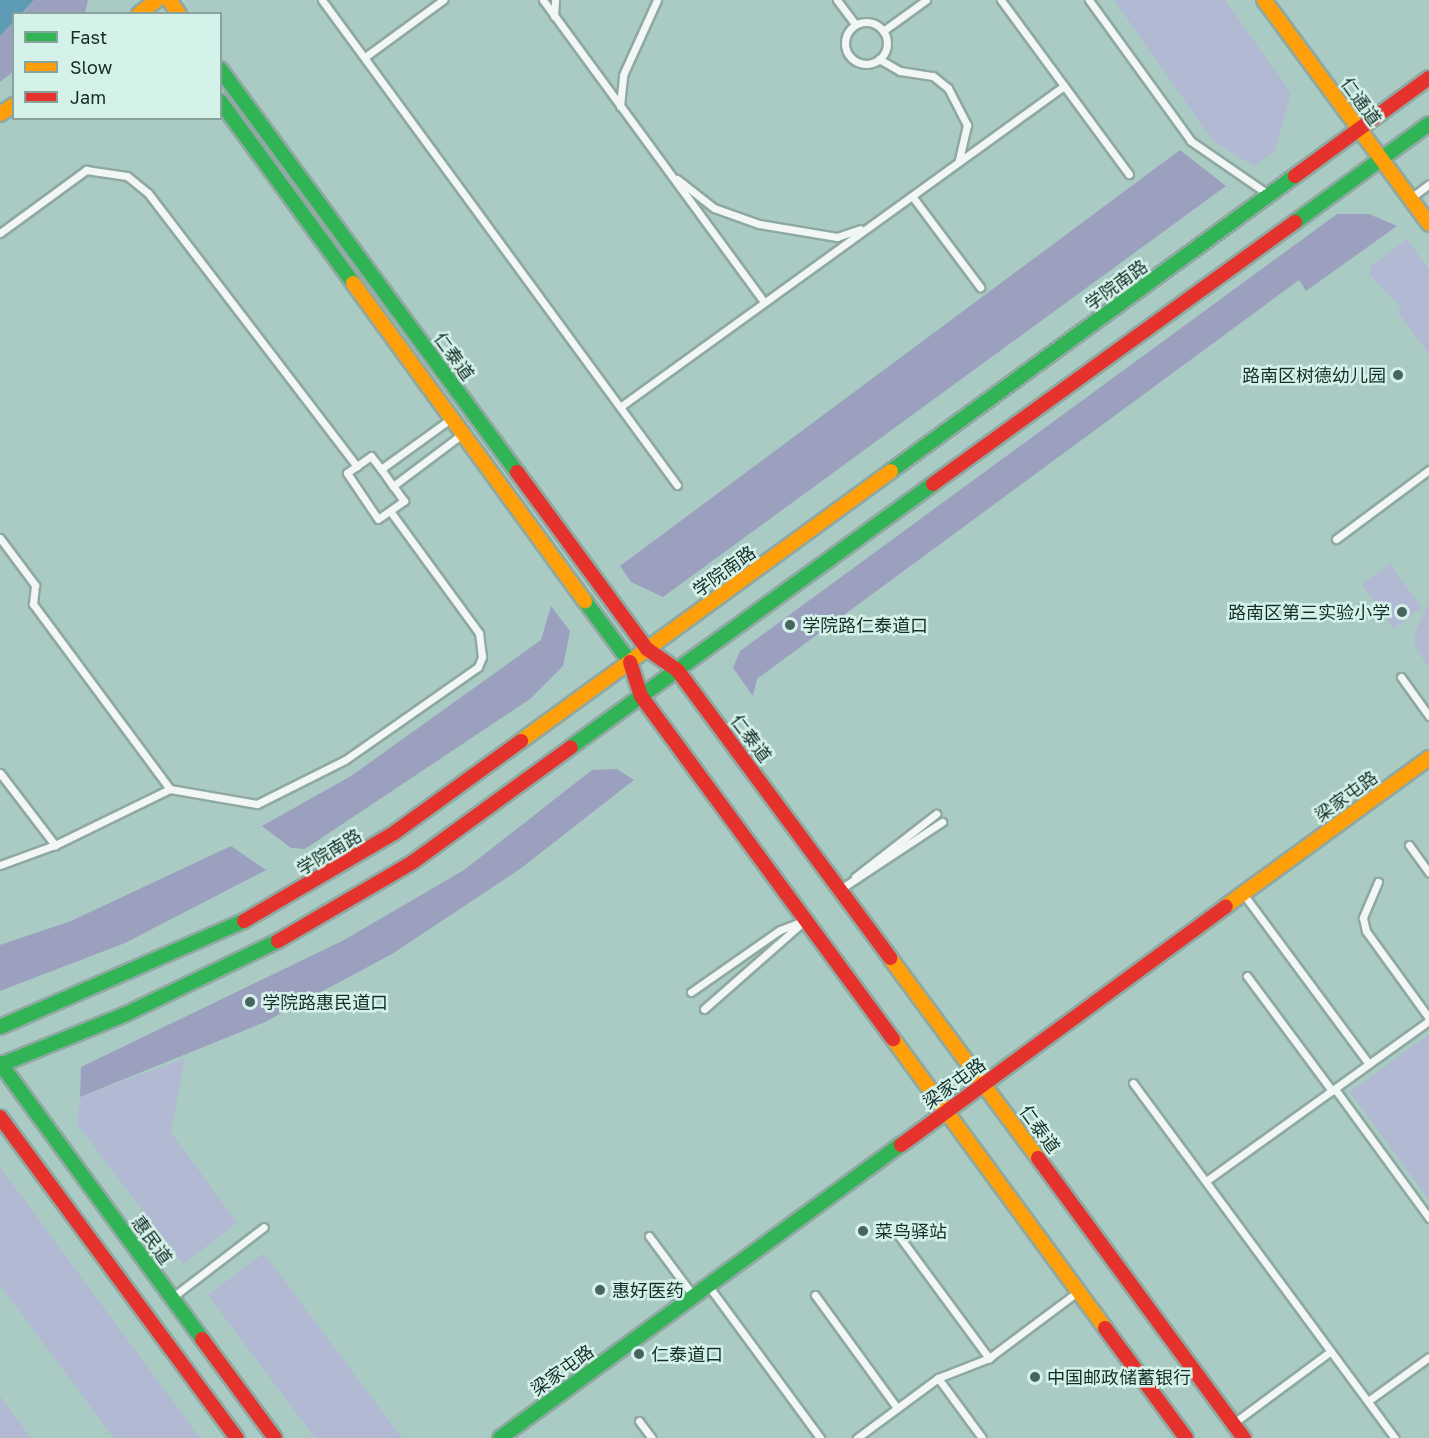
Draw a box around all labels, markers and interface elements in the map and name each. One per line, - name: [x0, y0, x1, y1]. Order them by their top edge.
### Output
- legend: [12, 12, 222, 120]
- text: Fast: [70, 26, 107, 48]
- text: Slow: [70, 56, 112, 78]
- street label: 仁通道: [1336, 73, 1386, 129]
- text: Jam: [70, 86, 106, 108]
- street label: 学院南路: [1081, 255, 1151, 315]
- street label: 仁泰道: [429, 328, 479, 384]
- place label: 路南区树德幼儿园: [1242, 364, 1386, 386]
- marker: 路南区树德幼儿园: [1391, 368, 1405, 382]
- street label: 学院南路: [689, 541, 759, 601]
- place label: 路南区第三实验小学: [1228, 601, 1390, 623]
- marker: 路南区第三实验小学: [1395, 605, 1409, 619]
- place label: 学院路仁泰道口: [802, 614, 928, 636]
- marker: 学院路仁泰道口: [783, 618, 797, 632]
- street label: 仁泰道: [726, 710, 776, 766]
- street label: 梁家屯路: [1311, 766, 1381, 826]
- street label: 学院南路: [293, 824, 365, 880]
- place label: 学院路惠民道口: [262, 991, 388, 1013]
- marker: 学院路惠民道口: [243, 995, 257, 1009]
- street label: 梁家屯路: [919, 1053, 989, 1113]
- street label: 仁泰道: [1015, 1101, 1065, 1157]
- street label: 惠民道: [127, 1212, 177, 1268]
- place label: 菜鸟驿站: [875, 1220, 947, 1242]
- marker: 菜鸟驿站: [856, 1224, 870, 1238]
- place label: 惠好医药: [612, 1279, 684, 1301]
- marker: 惠好医药: [593, 1283, 607, 1297]
- street label: 梁家屯路: [527, 1340, 597, 1400]
- place label: 仁泰道口: [651, 1343, 723, 1365]
- marker: 仁泰道口: [632, 1347, 646, 1361]
- place label: 中国邮政储蓄银行: [1047, 1366, 1191, 1388]
- marker: 中国邮政储蓄银行: [1028, 1370, 1042, 1384]

